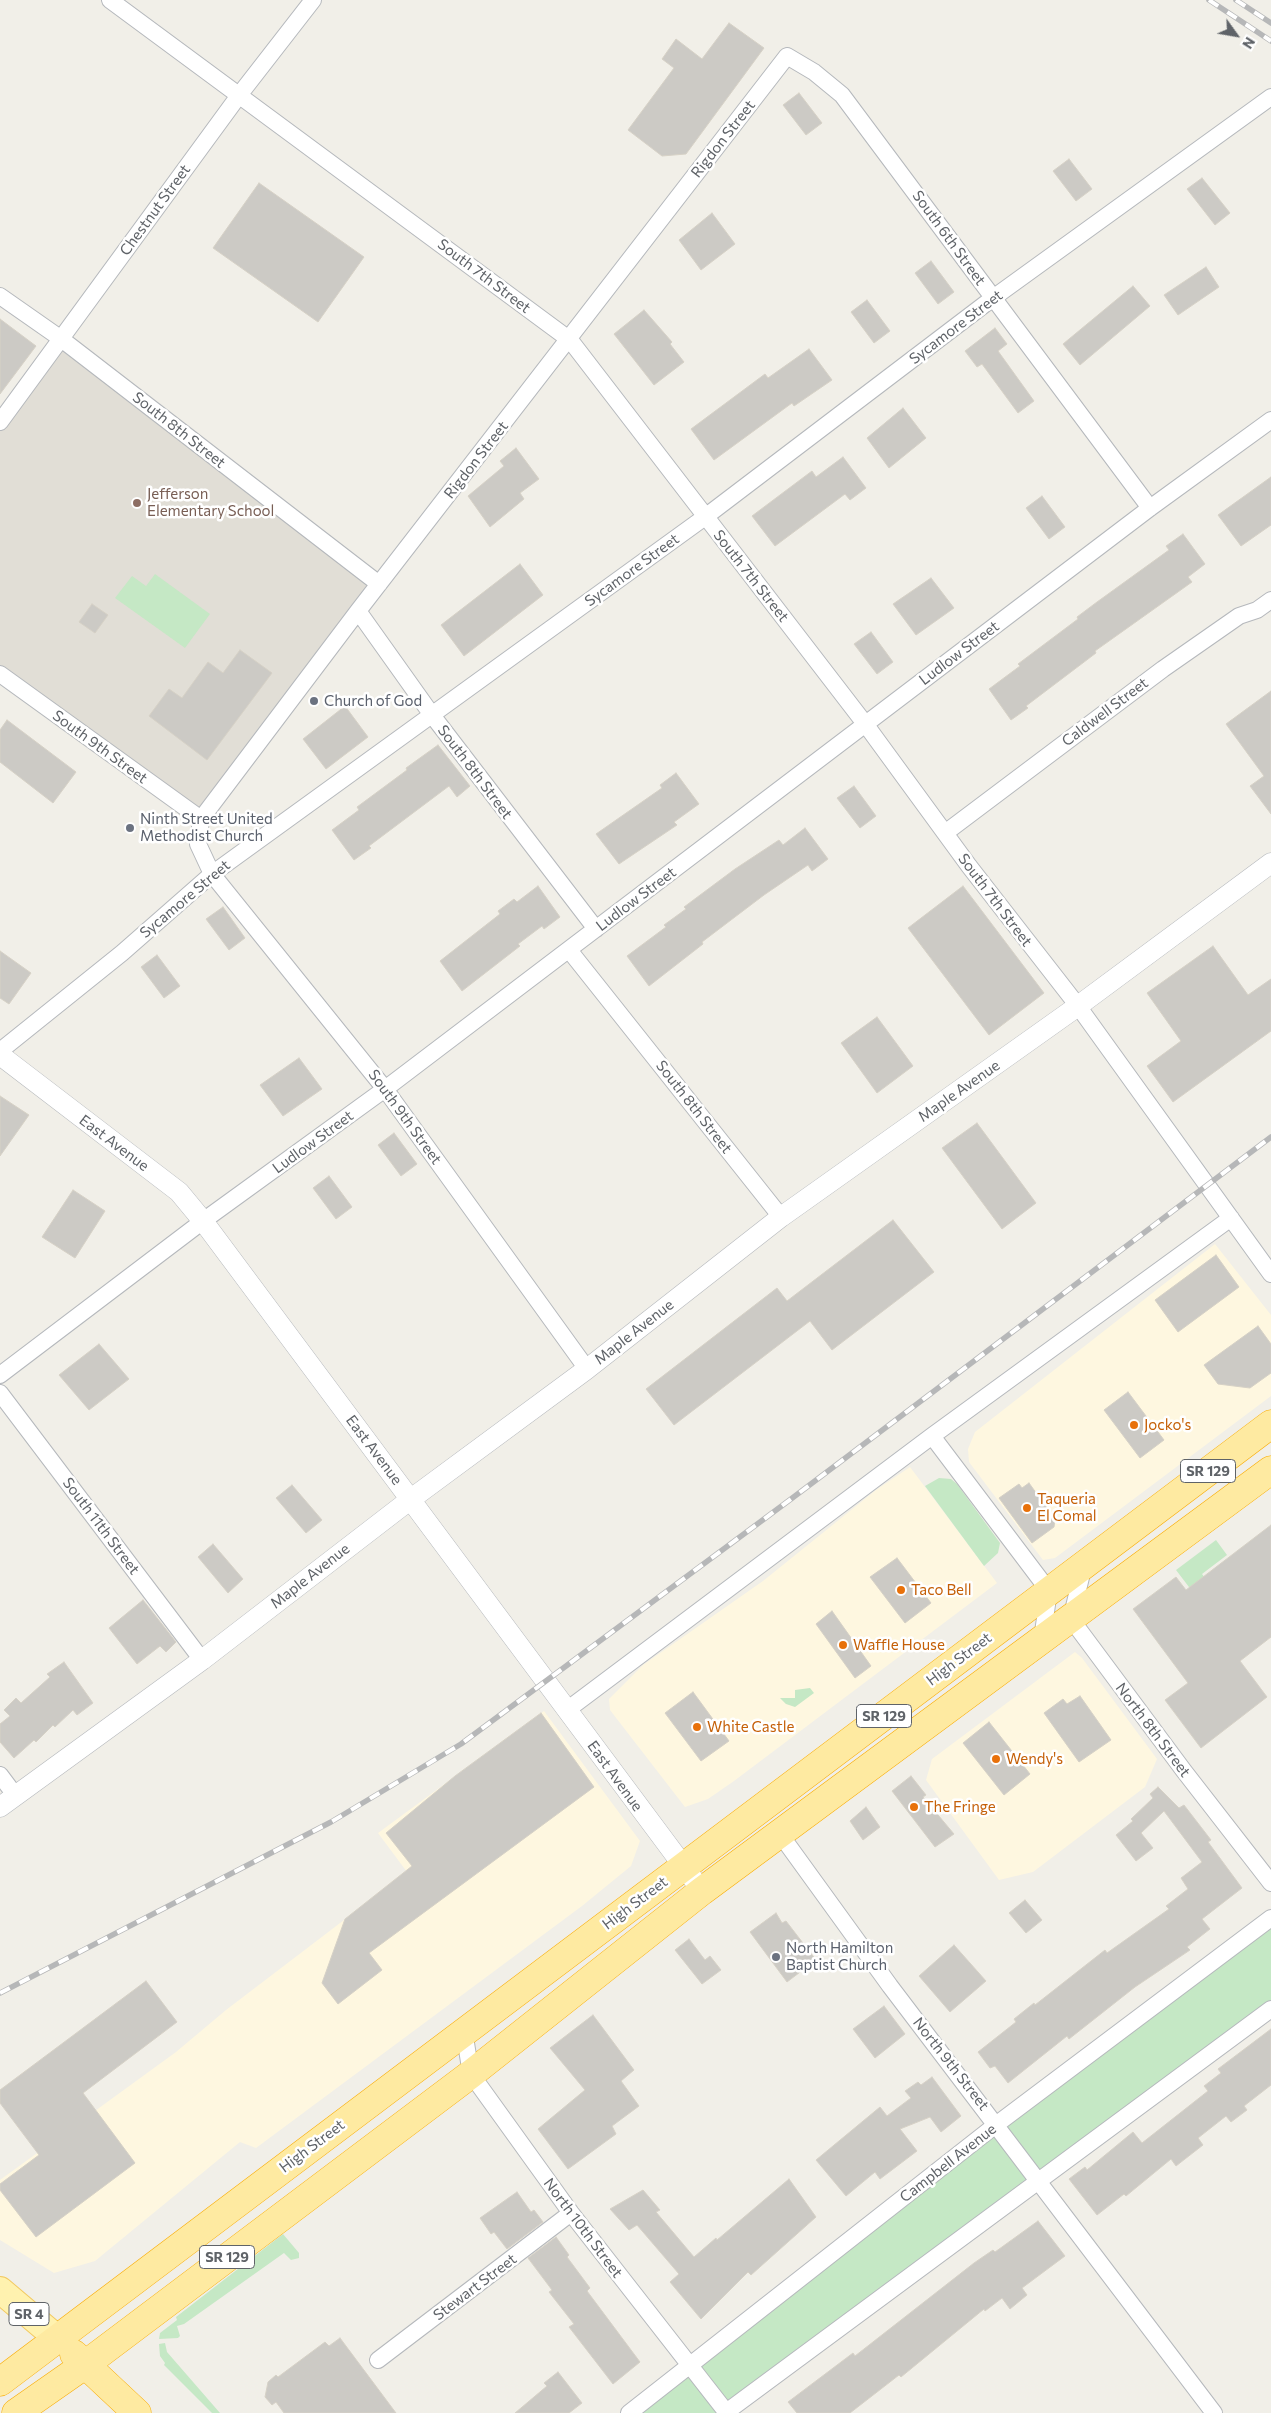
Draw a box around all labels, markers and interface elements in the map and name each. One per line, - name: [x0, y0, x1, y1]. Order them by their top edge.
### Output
- north arrow: [1211, 10, 1261, 60]
- text: N: [1239, 34, 1259, 52]
- street label: Rigdon Street: [687, 97, 759, 181]
- street label: Chestnut Street: [116, 161, 194, 259]
- street label: South 6th Street: [909, 187, 989, 289]
- street label: South 7th Street: [434, 235, 534, 317]
- street label: Sycamore Street: [906, 286, 1006, 368]
- street label: South 8th Street: [129, 388, 229, 472]
- street label: Rigdon Street: [440, 418, 512, 502]
- place label: Jefferson Elementary School: [147, 485, 274, 520]
- marker: Jefferson Elementary School: [131, 497, 143, 509]
- street label: South 7th Street: [710, 526, 792, 626]
- street label: Sycamore Street: [581, 530, 683, 610]
- street label: Ludlow Street: [915, 617, 1003, 689]
- street label: Caldwell Street: [1058, 674, 1152, 750]
- place label: Church of God: [324, 692, 422, 710]
- marker: Church of God: [308, 695, 320, 707]
- street label: South 9th Street: [49, 707, 151, 787]
- street label: South 8th Street: [434, 722, 516, 822]
- place label: Ninth Street United Methodist Church: [140, 810, 273, 845]
- marker: Ninth Street United Methodist Church: [124, 822, 136, 834]
- street label: South 7th Street: [954, 850, 1036, 950]
- street label: Sycamore Street: [136, 856, 234, 942]
- street label: Ludlow Street: [592, 863, 680, 935]
- street label: Maple Avenue: [915, 1056, 1003, 1126]
- street label: South 8th Street: [652, 1057, 736, 1157]
- street label: South 9th Street: [365, 1066, 445, 1168]
- street label: Ludlow Street: [269, 1107, 357, 1177]
- street label: East Avenue: [76, 1111, 152, 1175]
- street label: Maple Avenue: [591, 1296, 677, 1368]
- street label: East Avenue: [342, 1412, 406, 1488]
- place label: Jocko's: [1144, 1416, 1191, 1434]
- marker: Jocko's: [1128, 1419, 1140, 1431]
- road number: SR 129: [1180, 1460, 1236, 1482]
- street label: South 11th Street: [59, 1474, 143, 1578]
- place label: Taqueria El Comal: [1037, 1490, 1097, 1525]
- marker: Taqueria El Comal: [1021, 1502, 1033, 1514]
- street label: Maple Avenue: [267, 1540, 353, 1612]
- place label: Taco Bell: [911, 1581, 972, 1599]
- marker: Taco Bell: [895, 1584, 907, 1596]
- street label: High Street: [923, 1629, 995, 1689]
- place label: Waffle House: [853, 1636, 945, 1654]
- marker: Waffle House: [837, 1639, 849, 1651]
- street label: North 8th Street: [1112, 1679, 1194, 1781]
- road number: SR 129: [856, 1704, 912, 1728]
- place label: White Castle: [707, 1718, 794, 1736]
- marker: White Castle: [691, 1721, 703, 1733]
- street label: East Avenue: [583, 1737, 647, 1815]
- place label: Wendy's: [1006, 1750, 1063, 1768]
- marker: Wendy's: [990, 1753, 1002, 1765]
- place label: The Fringe: [924, 1798, 996, 1816]
- marker: The Fringe: [908, 1801, 920, 1813]
- street label: High Street: [599, 1873, 671, 1933]
- place label: North Hamilton Baptist Church: [786, 1939, 893, 1974]
- marker: North Hamilton Baptist Church: [770, 1951, 782, 1963]
- street label: North 9th Street: [909, 2014, 993, 2114]
- street label: High Street: [276, 2116, 348, 2176]
- street label: Campbell Avenue: [896, 2120, 1000, 2206]
- street label: North 10th Street: [540, 2175, 626, 2281]
- road number: SR 129: [200, 2246, 254, 2268]
- street label: Stewart Street: [430, 2250, 520, 2324]
- road number: SR 4: [9, 2302, 49, 2326]

